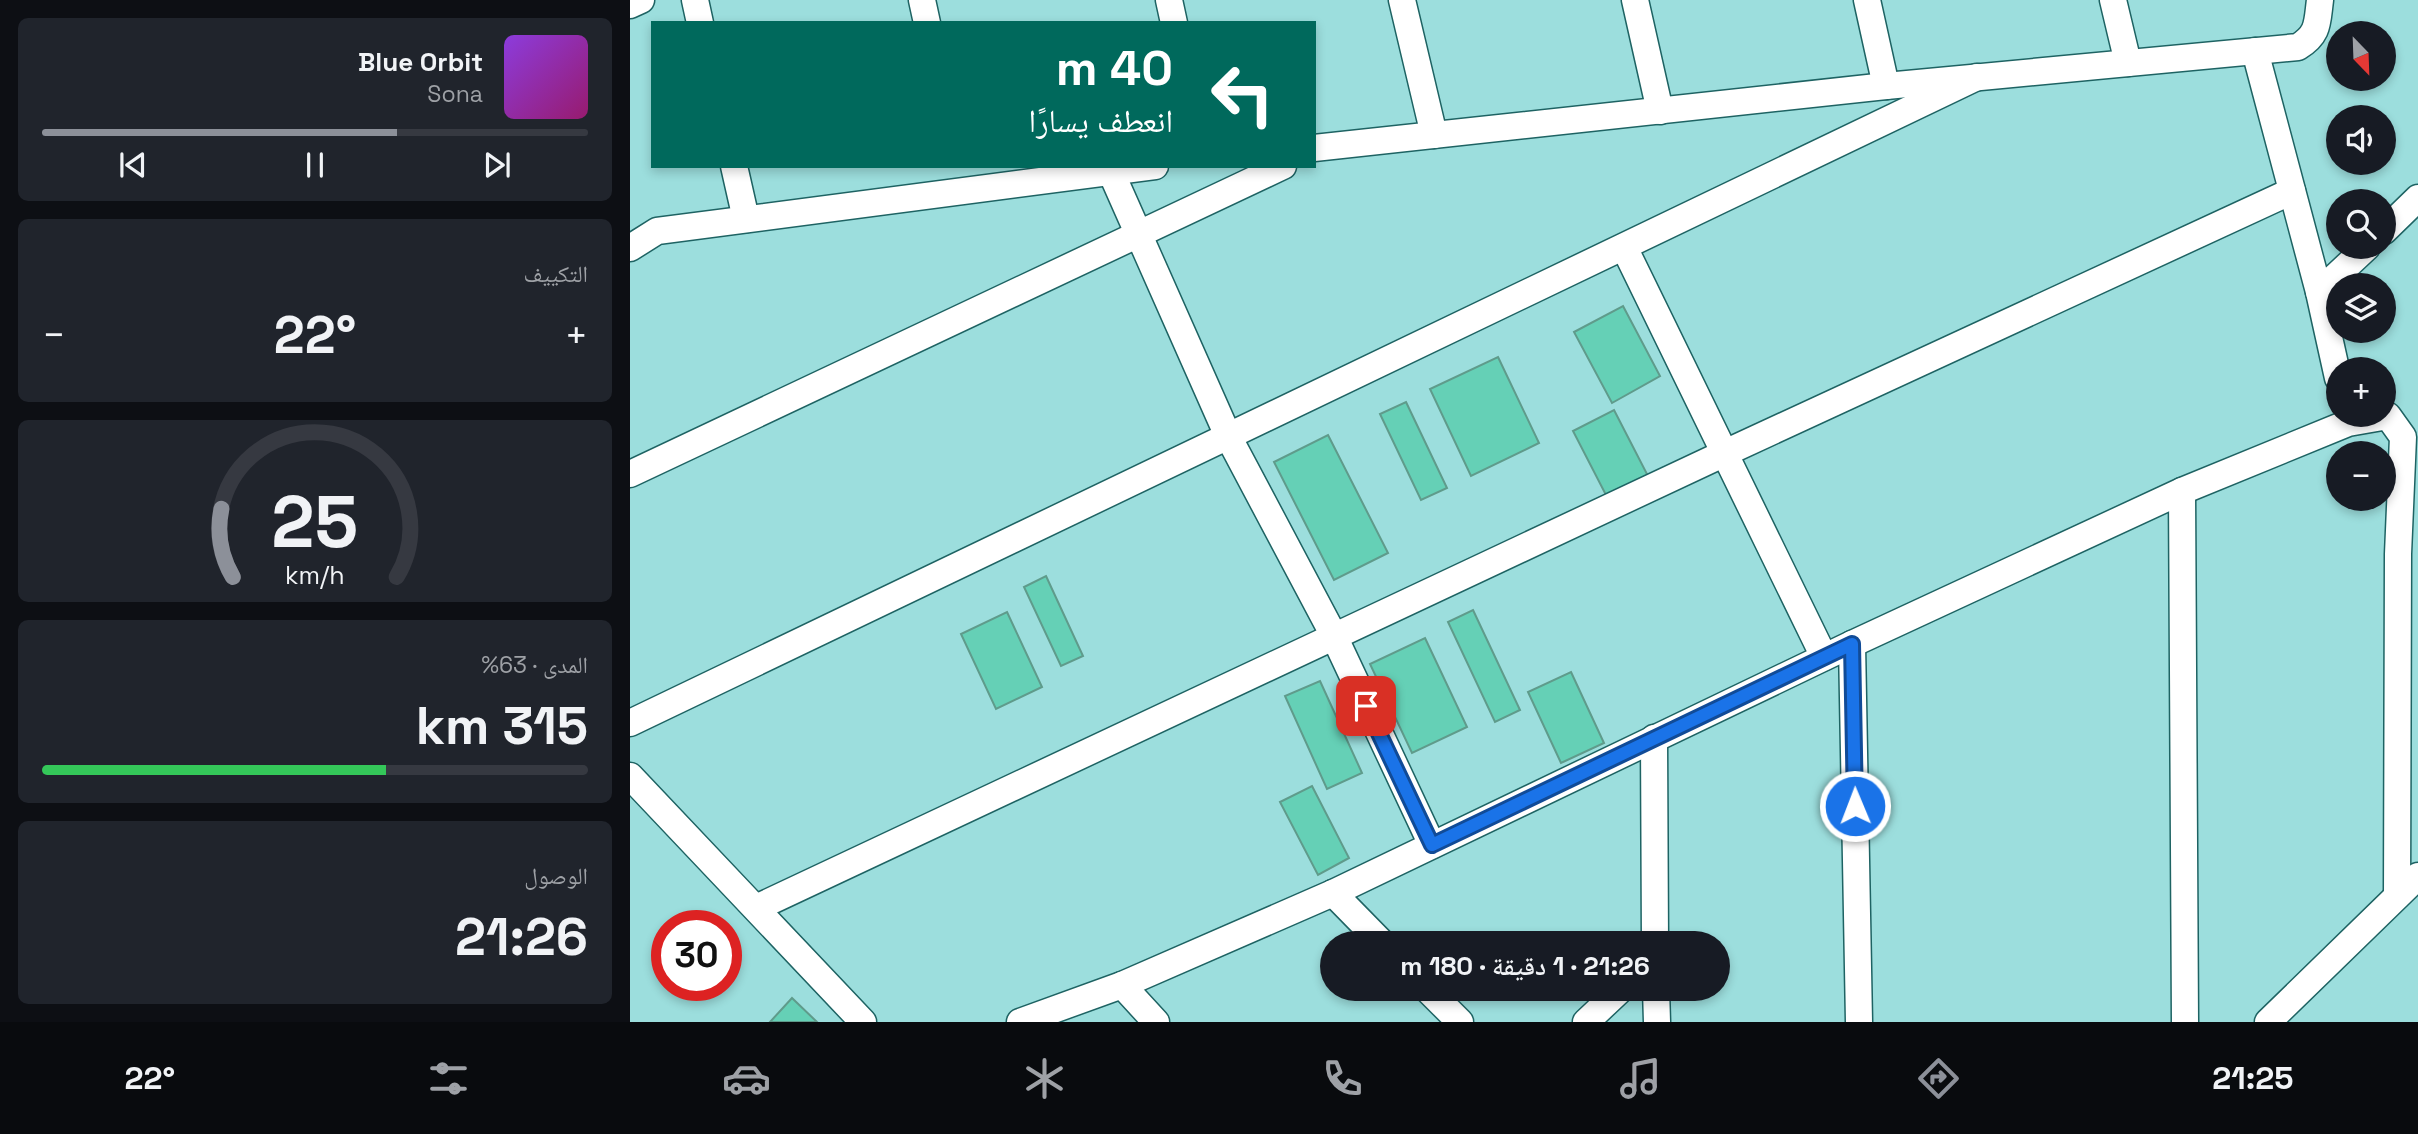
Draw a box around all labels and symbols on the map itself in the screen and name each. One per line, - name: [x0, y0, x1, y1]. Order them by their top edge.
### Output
- north arrow: [2326, 21, 2396, 91]
- pin: [1336, 676, 1396, 736]
- position arrow: [1818, 769, 1892, 843]
- speed limit sign: 30: [651, 910, 742, 1001]

